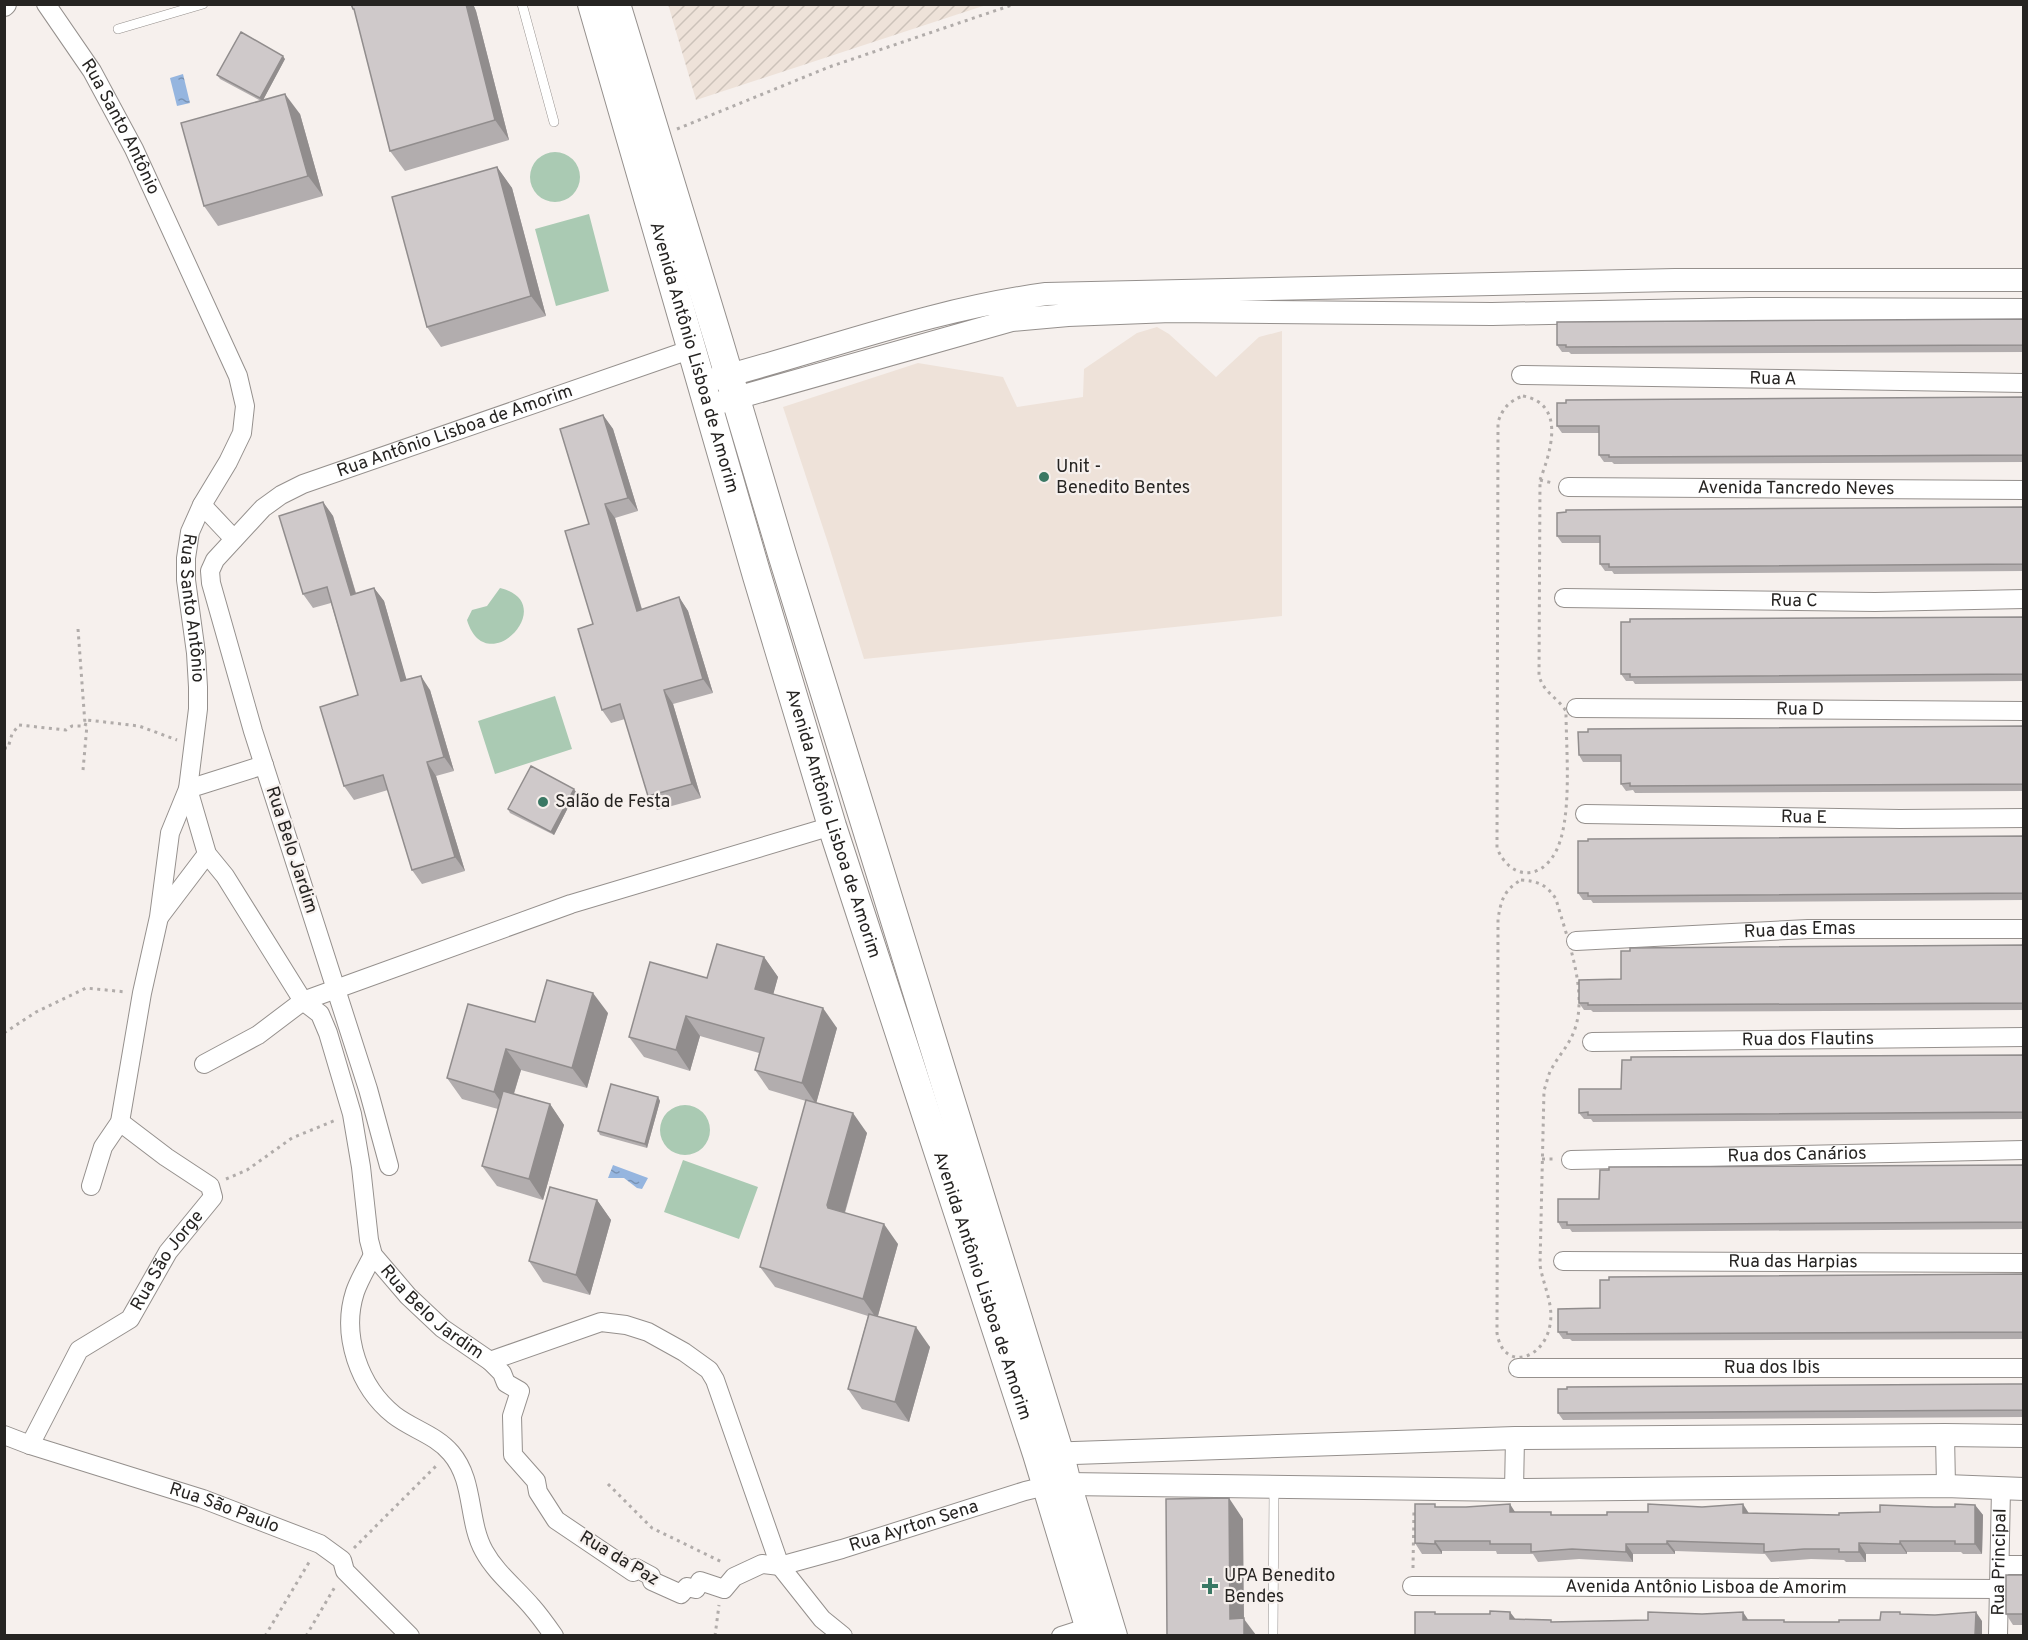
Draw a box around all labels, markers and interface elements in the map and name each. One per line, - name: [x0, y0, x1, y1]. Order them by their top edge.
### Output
- street label: Rua Santo Antônio: [76, 54, 165, 198]
- street label: Avenida Antônio Lisboa de Amorim: [644, 219, 744, 496]
- street label: Rua A: [1749, 367, 1797, 391]
- street label: Rua Antônio Lisboa de Amorim: [334, 380, 576, 483]
- place label: Unit - Benedito Bentes: [1056, 456, 1190, 500]
- marker: Unit - Benedito Bentes: [1037, 470, 1051, 484]
- street label: Avenida Tancredo Neves: [1697, 476, 1894, 501]
- street label: Rua Santo Antônio: [175, 532, 209, 683]
- street label: Rua C: [1770, 589, 1818, 613]
- street label: Avenida Antônio Lisboa de Amorim: [780, 686, 886, 961]
- street label: Rua D: [1776, 698, 1824, 721]
- street label: Rua Belo Jardim: [260, 784, 322, 916]
- place label: Salão de Festa: [555, 791, 670, 814]
- marker: Salão de Festa: [536, 795, 550, 809]
- street label: Rua E: [1781, 806, 1827, 829]
- street label: Rua das Emas: [1743, 918, 1856, 944]
- street label: Rua dos Flautins: [1742, 1027, 1874, 1052]
- street label: Rua dos Canários: [1727, 1142, 1867, 1168]
- street label: Avenida Antônio Lisboa de Amorim: [927, 1148, 1037, 1423]
- street label: Rua São Jorge: [126, 1206, 209, 1315]
- street label: Rua das Harpias: [1728, 1250, 1858, 1274]
- street label: Rua Belo Jardim: [375, 1260, 488, 1365]
- street label: Rua dos Ibis: [1724, 1357, 1820, 1380]
- street label: Rua São Paulo: [166, 1478, 282, 1539]
- street label: Rua Ayrton Sena: [846, 1495, 981, 1557]
- street label: Rua Principal: [1987, 1508, 2012, 1616]
- street label: Rua da Paz: [575, 1526, 663, 1592]
- place label: UPA Benedito Bendes: [1224, 1565, 1335, 1609]
- street label: Avenida Antônio Lisboa de Amorim: [1565, 1575, 1847, 1600]
- marker: UPA Benedito Bendes: [1201, 1577, 1219, 1595]

